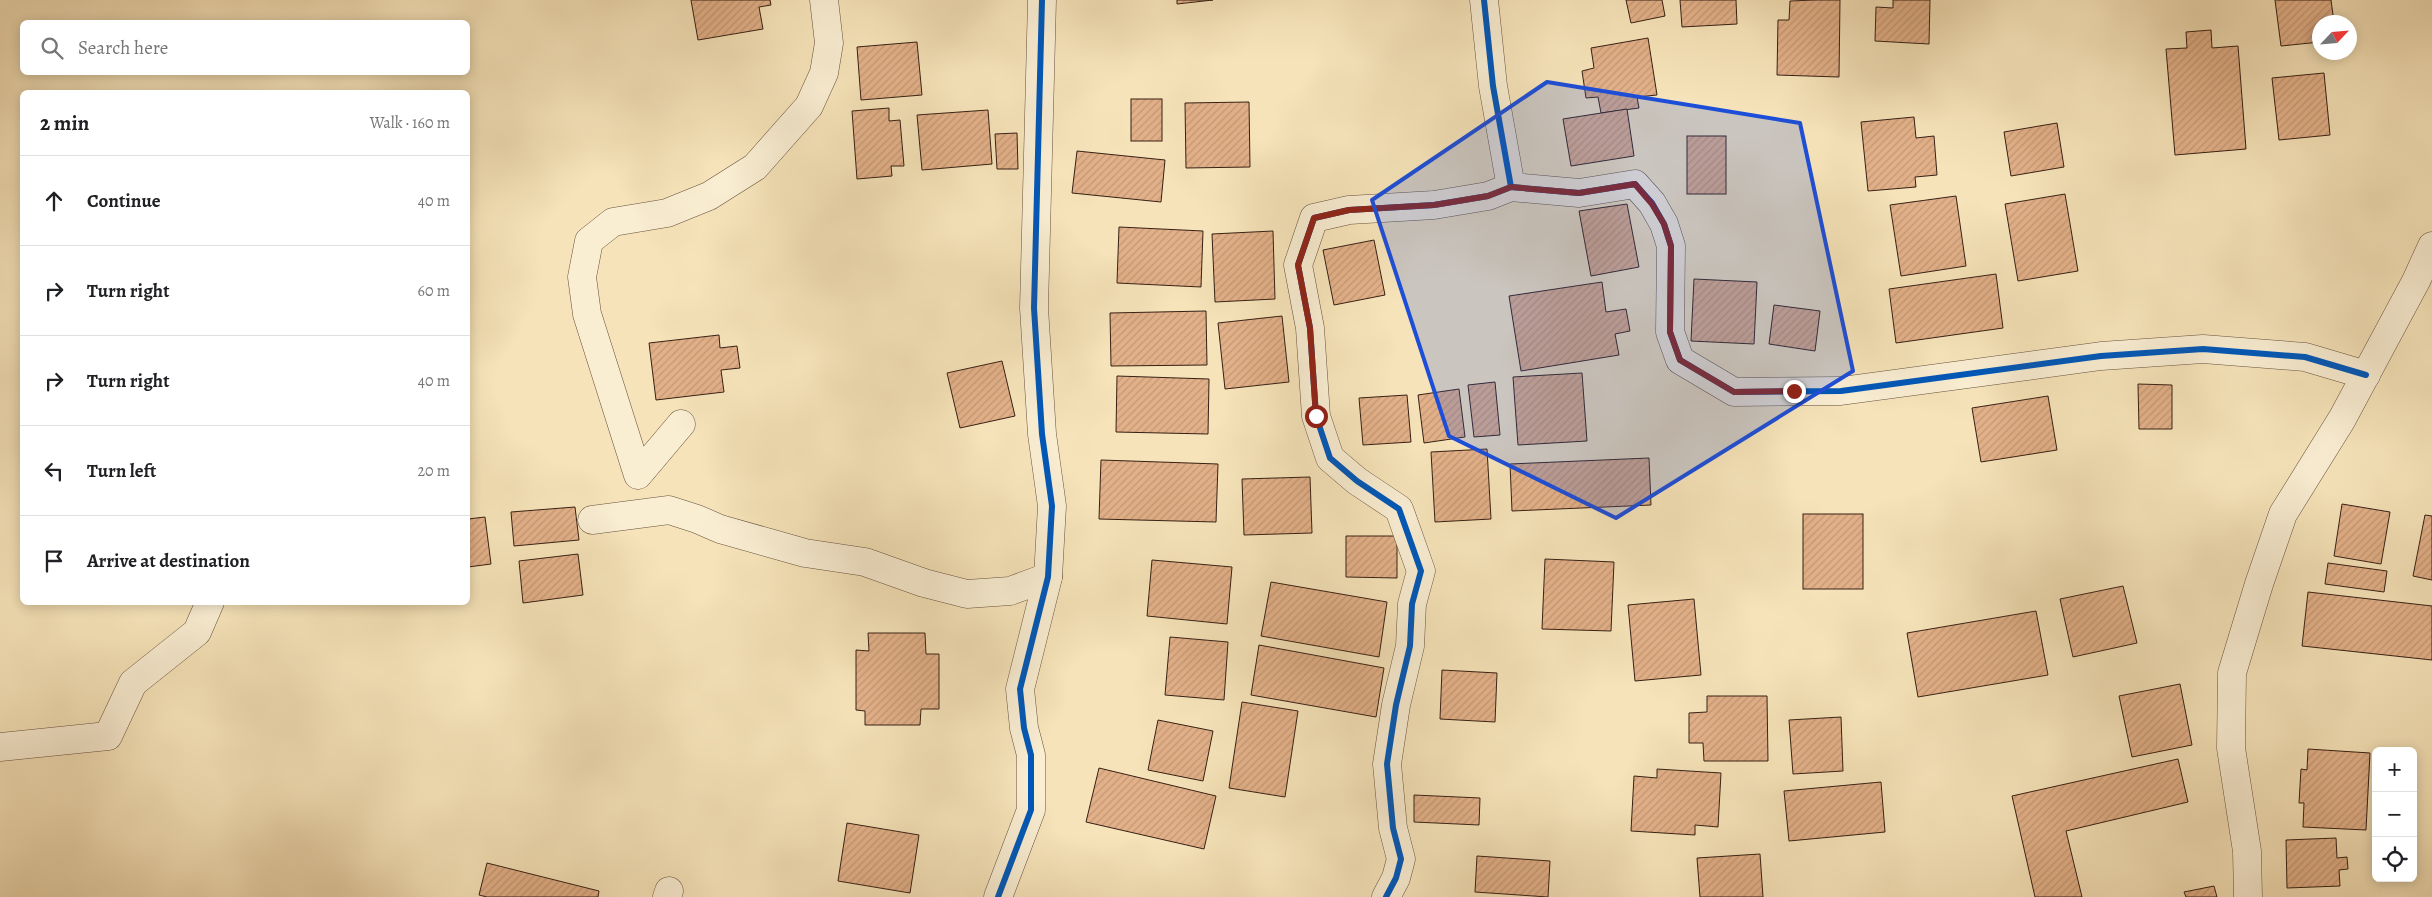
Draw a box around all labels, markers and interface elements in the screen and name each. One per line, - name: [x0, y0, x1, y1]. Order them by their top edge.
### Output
- north arrow: [2312, 15, 2357, 60]
- search box: [20, 20, 470, 75]
- icon: search: [38, 34, 66, 62]
- text: Search here: [78, 35, 168, 61]
- text: 2 min: [40, 109, 89, 137]
- text: Walk · 160 m: [370, 112, 450, 134]
- icon: ahead: [40, 187, 68, 215]
- text: Continue: [87, 188, 161, 214]
- text: 40 m: [418, 190, 450, 212]
- icon: right: [40, 277, 68, 305]
- text: Turn right: [87, 278, 169, 304]
- text: 60 m: [418, 280, 450, 302]
- icon: right: [40, 367, 68, 395]
- text: Turn right: [87, 368, 169, 394]
- text: 40 m: [418, 370, 450, 392]
- route end: [1783, 380, 1806, 403]
- route start: [1305, 405, 1328, 428]
- icon: left: [40, 457, 68, 485]
- text: Turn left: [87, 458, 156, 484]
- text: 20 m: [417, 460, 450, 482]
- icon: arrive: [40, 547, 68, 575]
- text: Arrive at destination: [87, 548, 250, 574]
- map controls: [2372, 747, 2417, 882]
- button: +: [2372, 747, 2417, 792]
- button: −: [2372, 792, 2417, 837]
- button: locate: [2372, 837, 2417, 882]

